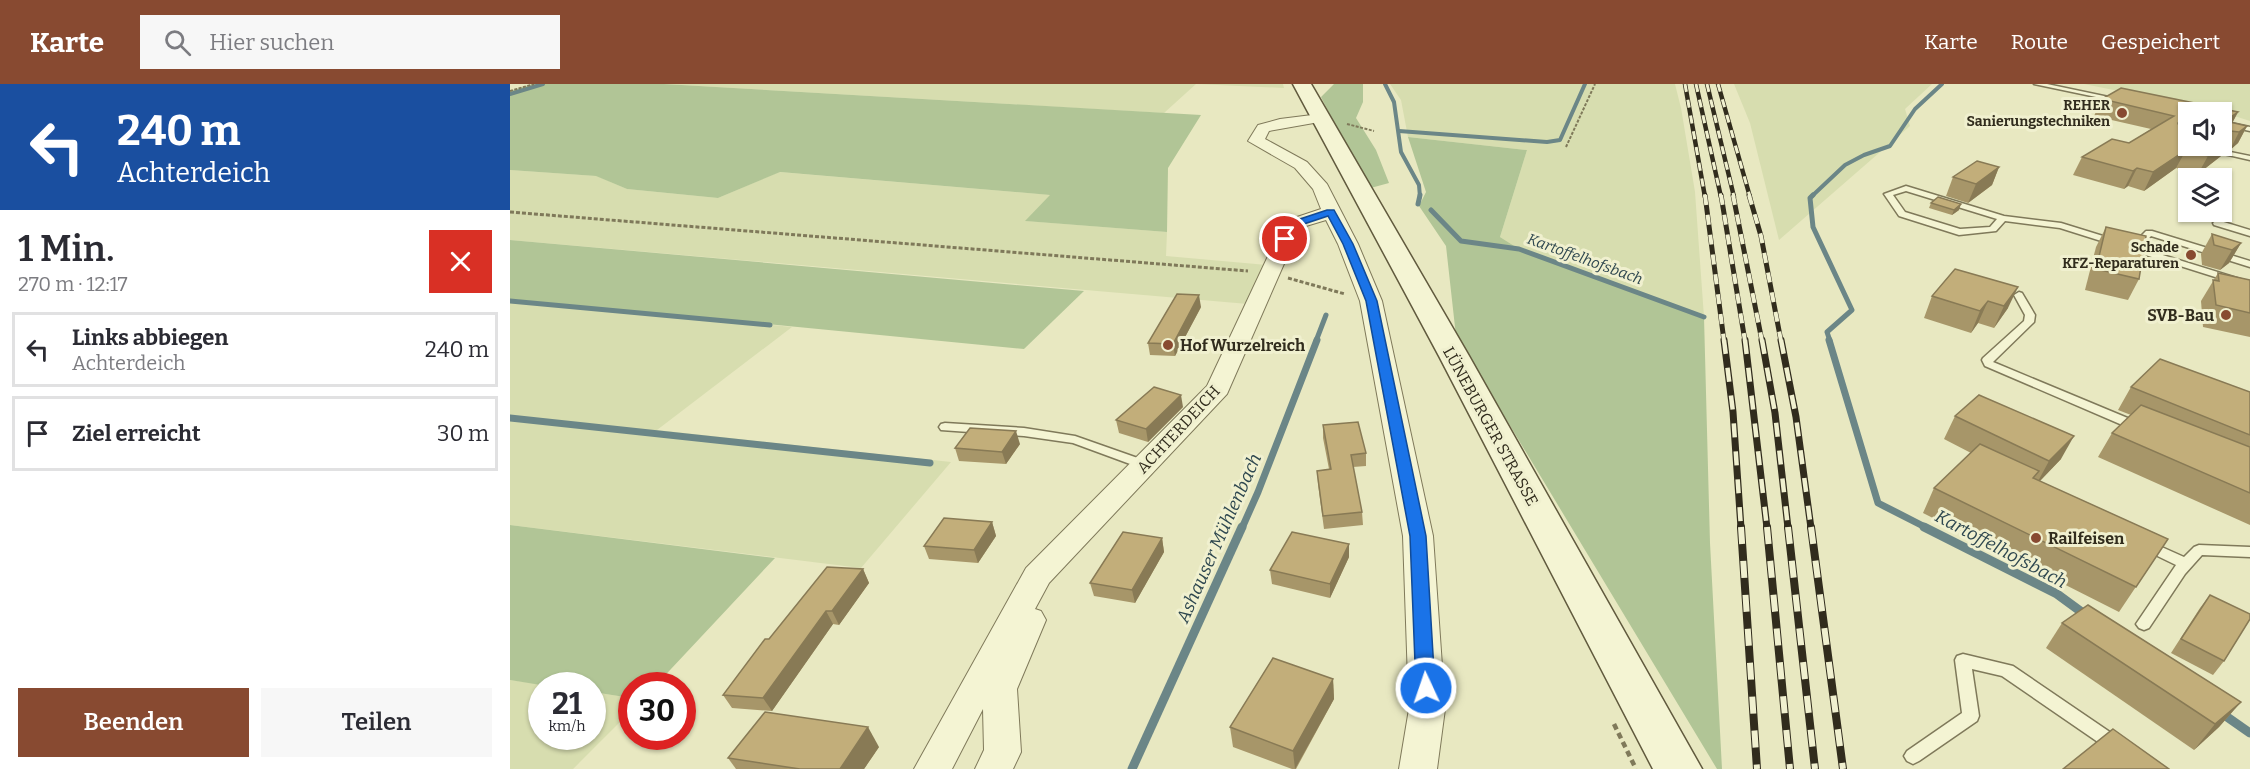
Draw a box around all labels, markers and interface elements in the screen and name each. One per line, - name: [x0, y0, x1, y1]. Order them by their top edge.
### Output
- search box: [140, 15, 560, 69]
- text: Karte: [30, 26, 104, 59]
- icon: search: [161, 26, 194, 59]
- text: Hier suchen: [209, 29, 334, 56]
- text: Karte: [1924, 29, 1978, 55]
- text: Route: [2011, 29, 2068, 55]
- text: Gespeichert: [2101, 29, 2220, 55]
- place label: REHER Sanierungstechniken: [1967, 97, 2111, 130]
- map controls: [2178, 102, 2232, 222]
- button: sound: [2178, 102, 2232, 156]
- text: 240 m: [117, 106, 241, 156]
- marker: REHER Sanierungstechniken: [2115, 106, 2129, 120]
- icon: left: [18, 108, 96, 186]
- text: Achterdeich: [117, 157, 270, 189]
- button: layers: [2178, 168, 2232, 222]
- pin: [1259, 213, 1310, 264]
- icon: arrive: [1268, 222, 1301, 255]
- text: 1 Min.: [18, 227, 114, 271]
- button: close: [429, 230, 492, 293]
- water label: Kartoffelhofsbach: [1525, 230, 1645, 288]
- place label: Schade KFZ-Reparaturen: [2062, 239, 2179, 272]
- marker: Schade KFZ-Reparaturen: [2184, 248, 2198, 262]
- text: 270 m · 12:17: [18, 272, 128, 296]
- place label: SVB-Bau: [2147, 306, 2214, 325]
- marker: SVB-Bau: [2219, 308, 2233, 322]
- text: Links abbiegen: [72, 324, 229, 351]
- icon: left: [21, 333, 54, 366]
- text: 240 m: [425, 336, 489, 363]
- place label: Hof Wurzelreich: [1180, 336, 1305, 355]
- marker: Hof Wurzelreich: [1161, 338, 1175, 352]
- street label: LÜNEBURGER STRASSE: [1439, 343, 1542, 509]
- text: Achterdeich: [72, 351, 186, 375]
- street label: ACHTERDEICH: [1133, 381, 1224, 477]
- icon: arrive: [21, 417, 54, 450]
- text: Ziel erreicht: [72, 420, 201, 447]
- text: 30 m: [437, 420, 489, 447]
- water label: Ashauser Mühlenbach: [1171, 450, 1266, 627]
- water label: Kartoffelhofsbach: [1931, 505, 2071, 593]
- place label: Railfeisen: [2048, 529, 2125, 548]
- marker: Railfeisen: [2029, 531, 2043, 545]
- position arrow: [1394, 656, 1458, 720]
- speed limit sign: 30: [618, 672, 696, 750]
- text: 21: [552, 686, 582, 722]
- button: Beenden: [18, 688, 249, 757]
- button: Teilen: [261, 688, 492, 757]
- text: km/h: [548, 717, 586, 735]

